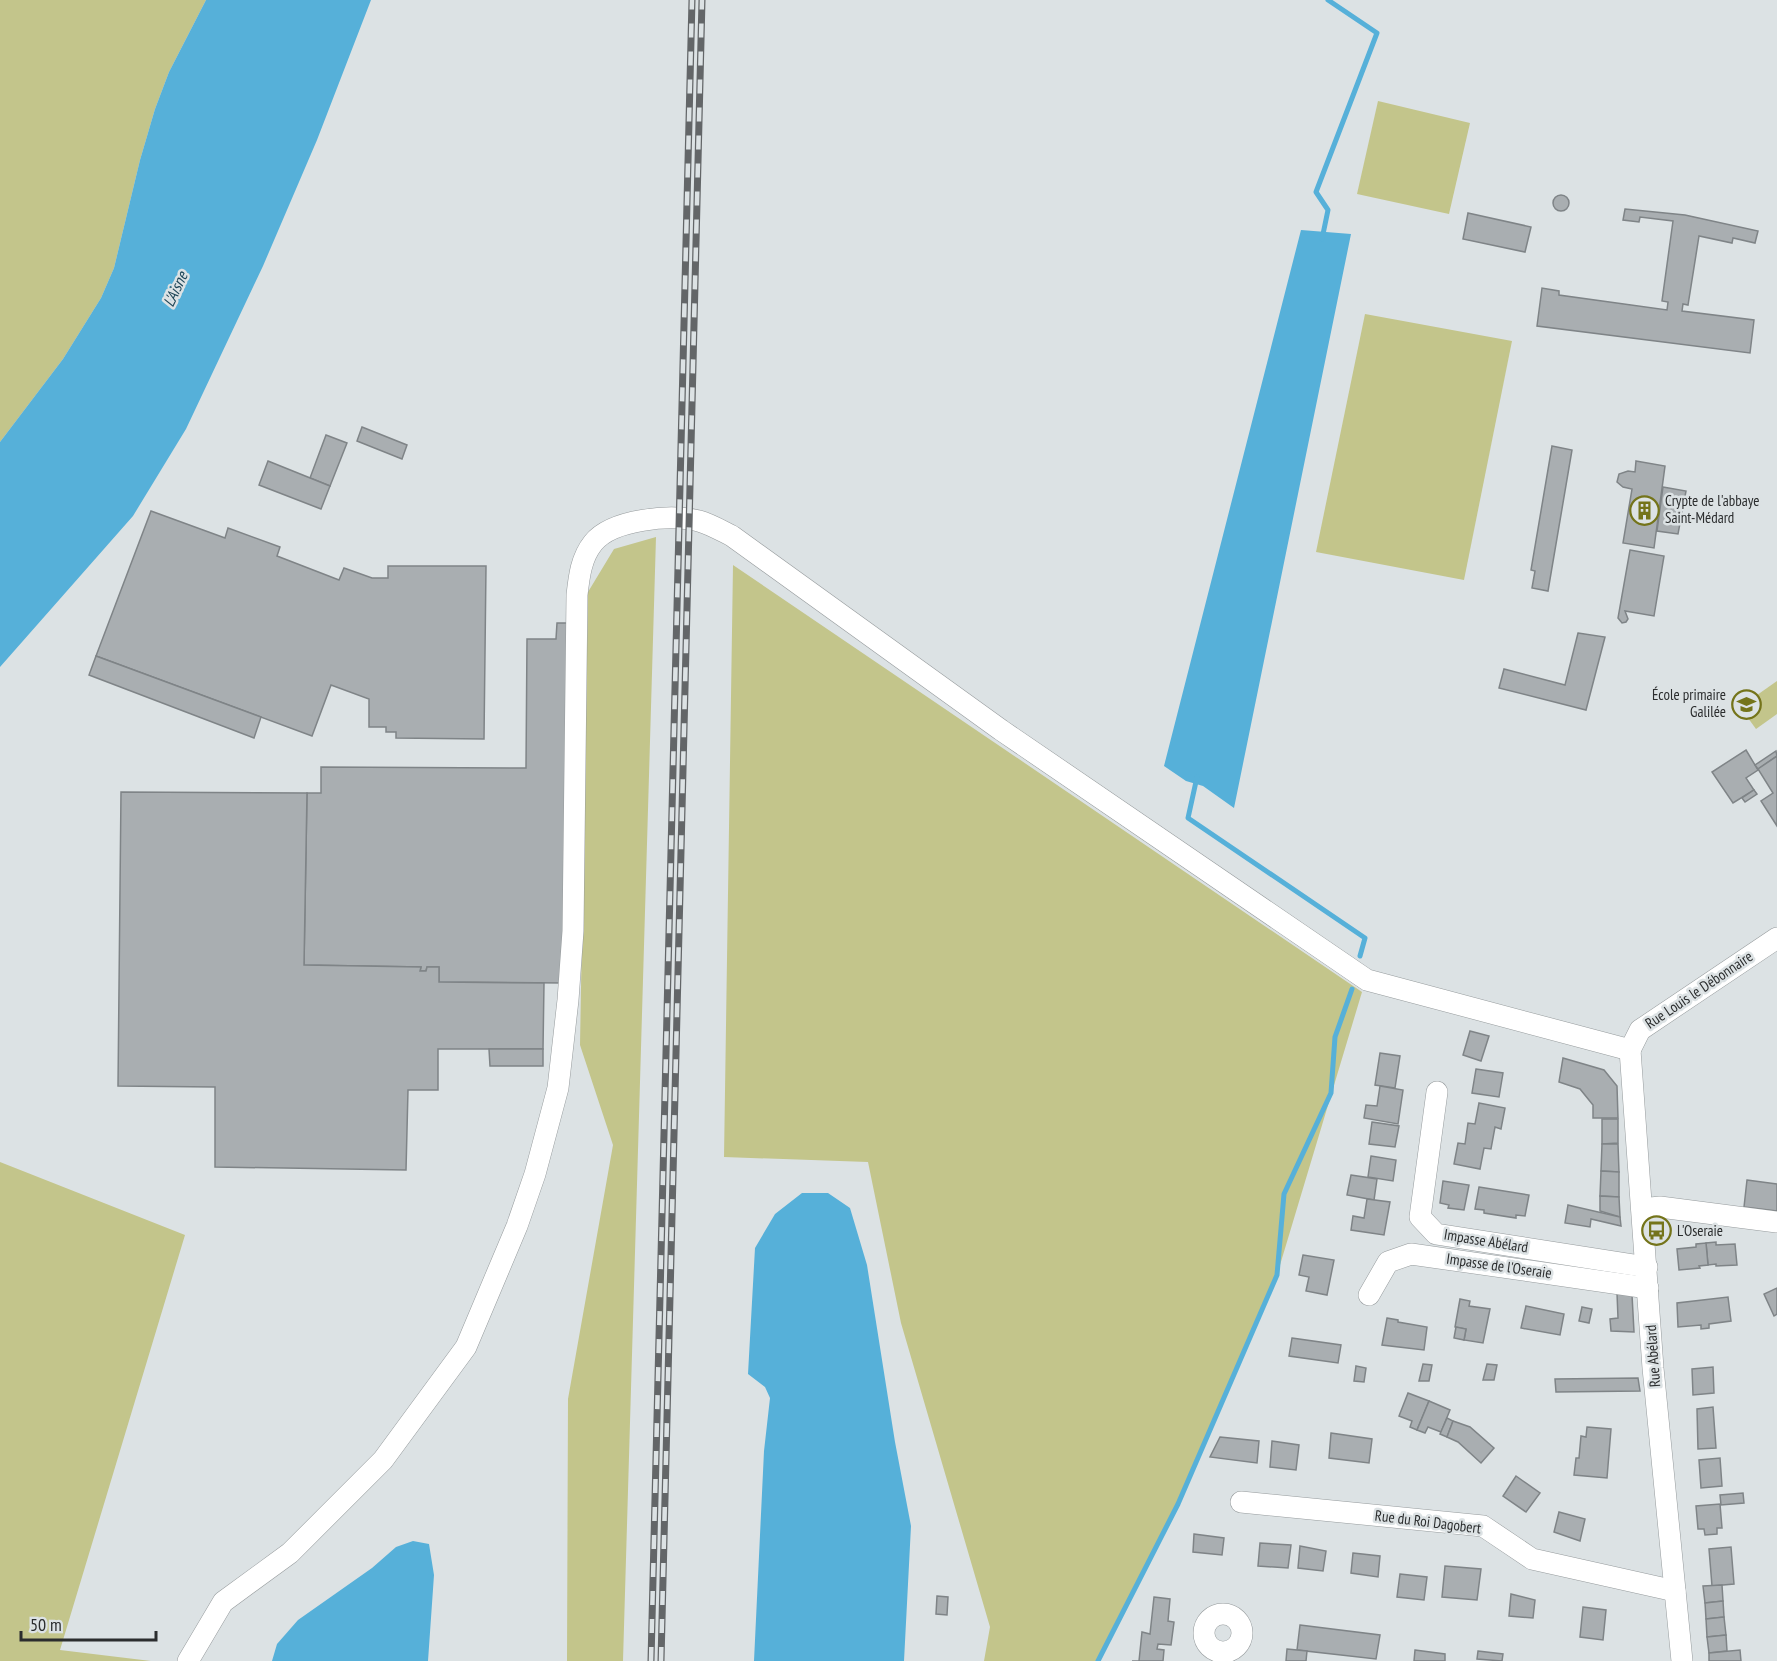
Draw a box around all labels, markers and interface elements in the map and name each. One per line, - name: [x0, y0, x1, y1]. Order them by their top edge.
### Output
- water label: L'Aisne: [158, 267, 192, 310]
- place label: Crypte de l'abbaye Saint-Médard: [1665, 491, 1760, 527]
- building icon: Crypte de l'abbaye Saint-Médard: [1628, 494, 1660, 526]
- place label: École primaire Galilée: [1652, 685, 1726, 721]
- school or university icon: École primaire Galilée: [1731, 688, 1763, 720]
- street label: Rue Louis le Débonnaire: [1641, 947, 1756, 1033]
- bus stop icon: L'Oseraie: [1640, 1215, 1672, 1247]
- place label: L'Oseraie: [1677, 1221, 1723, 1240]
- street label: Impasse Abélard: [1443, 1224, 1529, 1257]
- street label: Impasse de l'Oseraie: [1445, 1249, 1553, 1282]
- street label: Rue Abélard: [1641, 1324, 1664, 1388]
- street label: Rue du Roi Dagobert: [1374, 1506, 1482, 1537]
- scale bar: [21, 1604, 156, 1642]
- text: 50 m: [30, 1613, 62, 1636]

